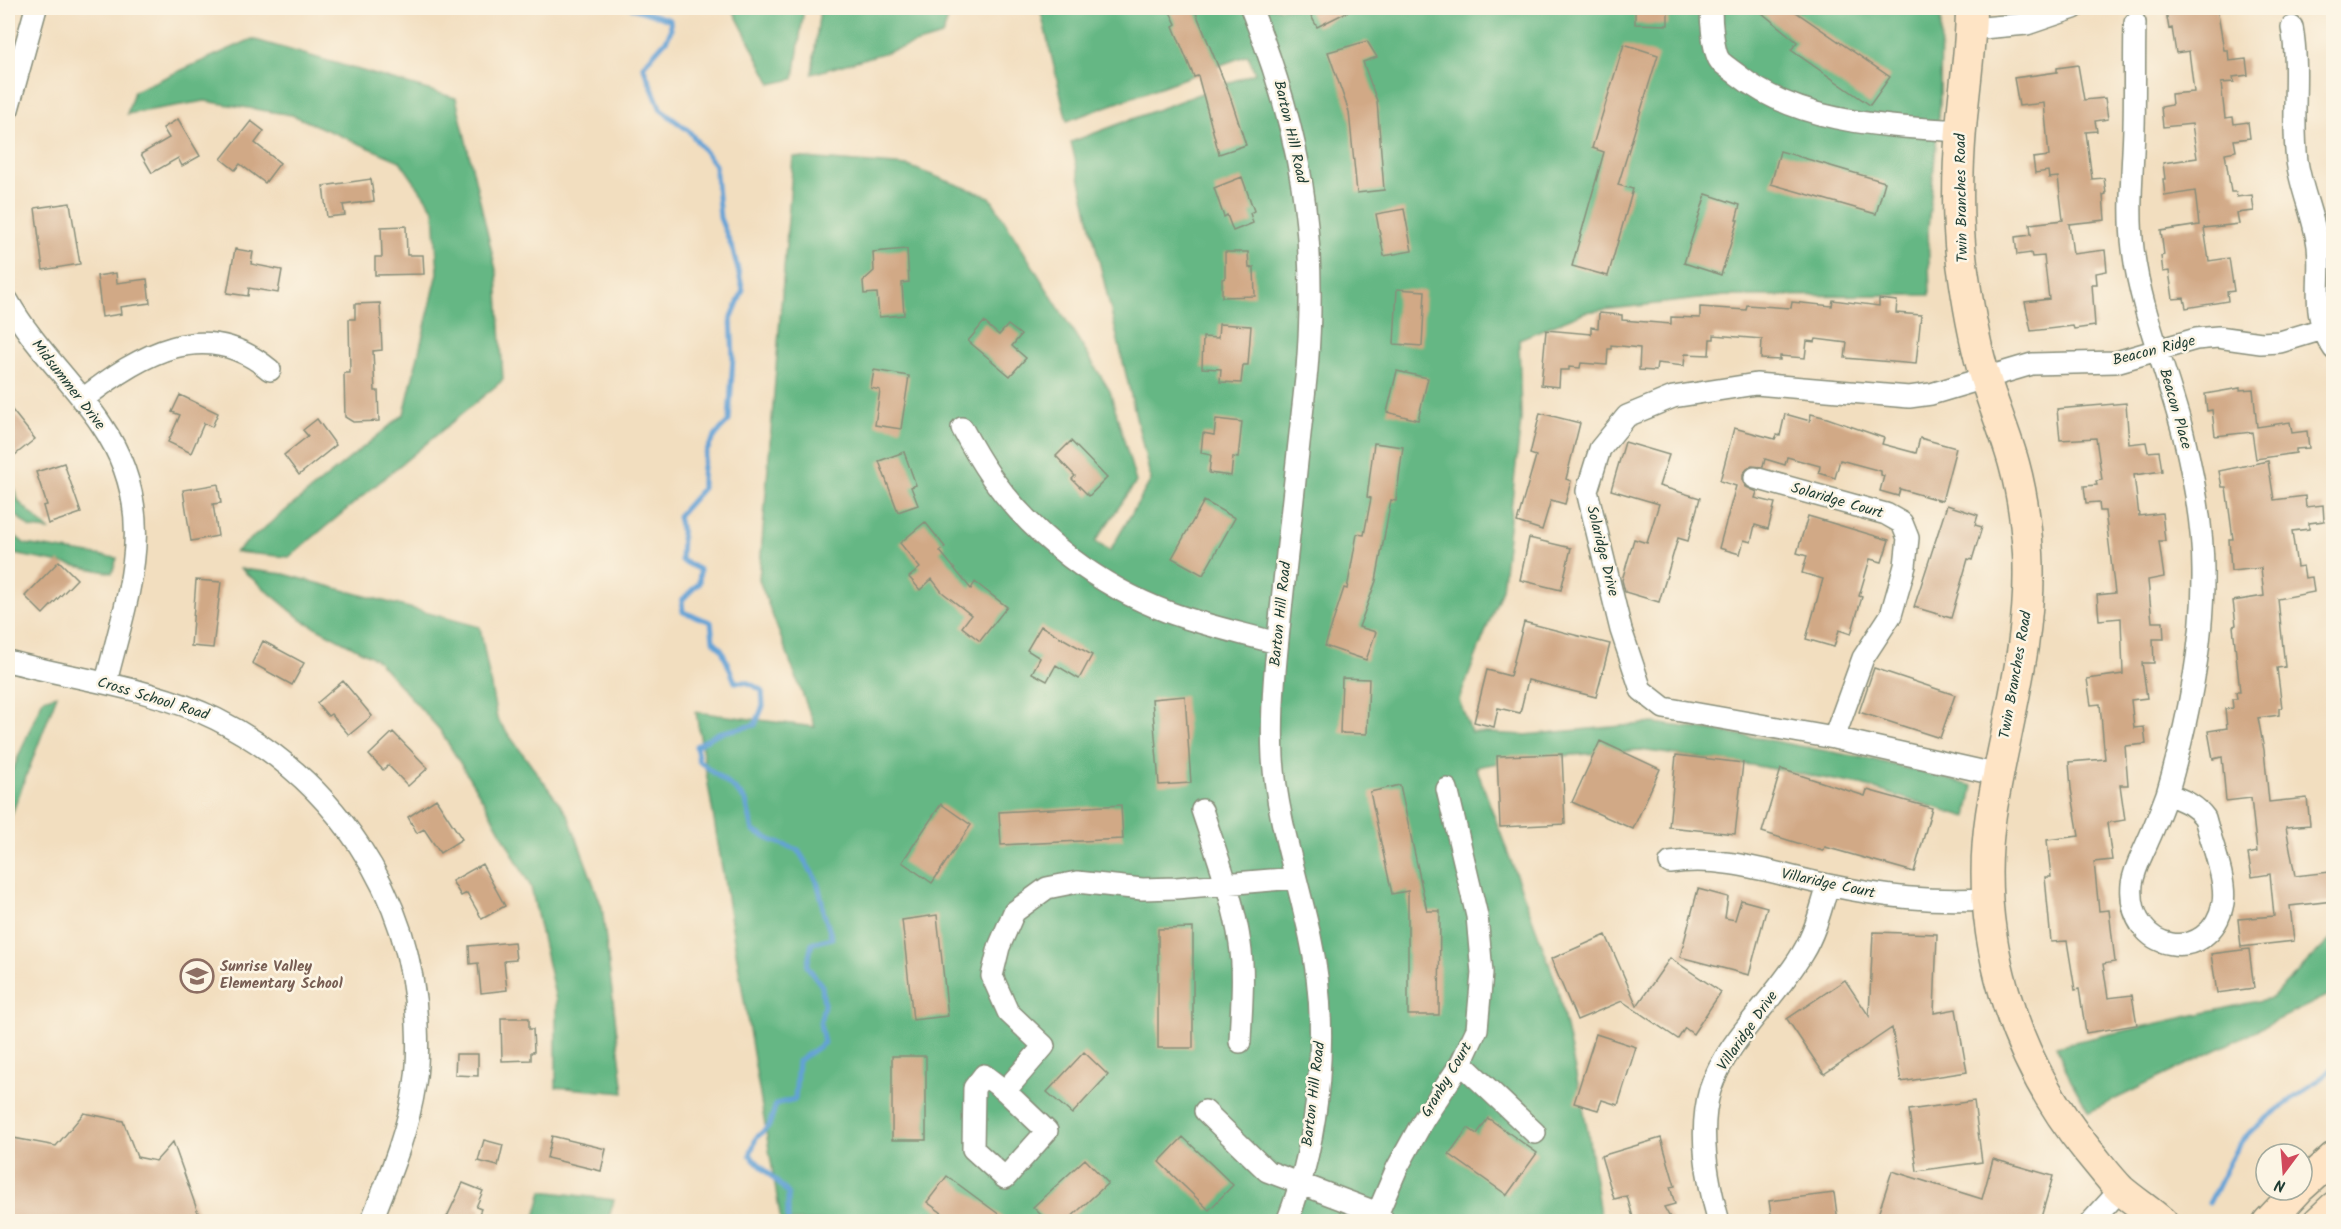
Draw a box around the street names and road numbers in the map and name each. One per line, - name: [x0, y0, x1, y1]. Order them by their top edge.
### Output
- street label: Barton Hill Road: [1266, 78, 1314, 186]
- street label: Twin Branches Road: [1949, 133, 1975, 263]
- street label: Beacon Ridge: [2110, 329, 2198, 373]
- street label: Midsummer Drive: [25, 335, 111, 436]
- street label: Beacon Place: [2152, 366, 2198, 452]
- street label: Solaridge Court: [1788, 476, 1886, 526]
- street label: Solaridge Drive: [1579, 503, 1625, 599]
- street label: Barton Hill Road: [1264, 560, 1298, 668]
- street label: Twin Branches Road: [1993, 609, 2039, 741]
- street label: Cross School Road: [94, 671, 212, 728]
- street label: Villaridge Court: [1779, 862, 1877, 906]
- street label: Villaridge Drive: [1711, 986, 1785, 1076]
- street label: Granby Court: [1415, 1038, 1479, 1122]
- street label: Barton Hill Road: [1296, 1040, 1332, 1148]

